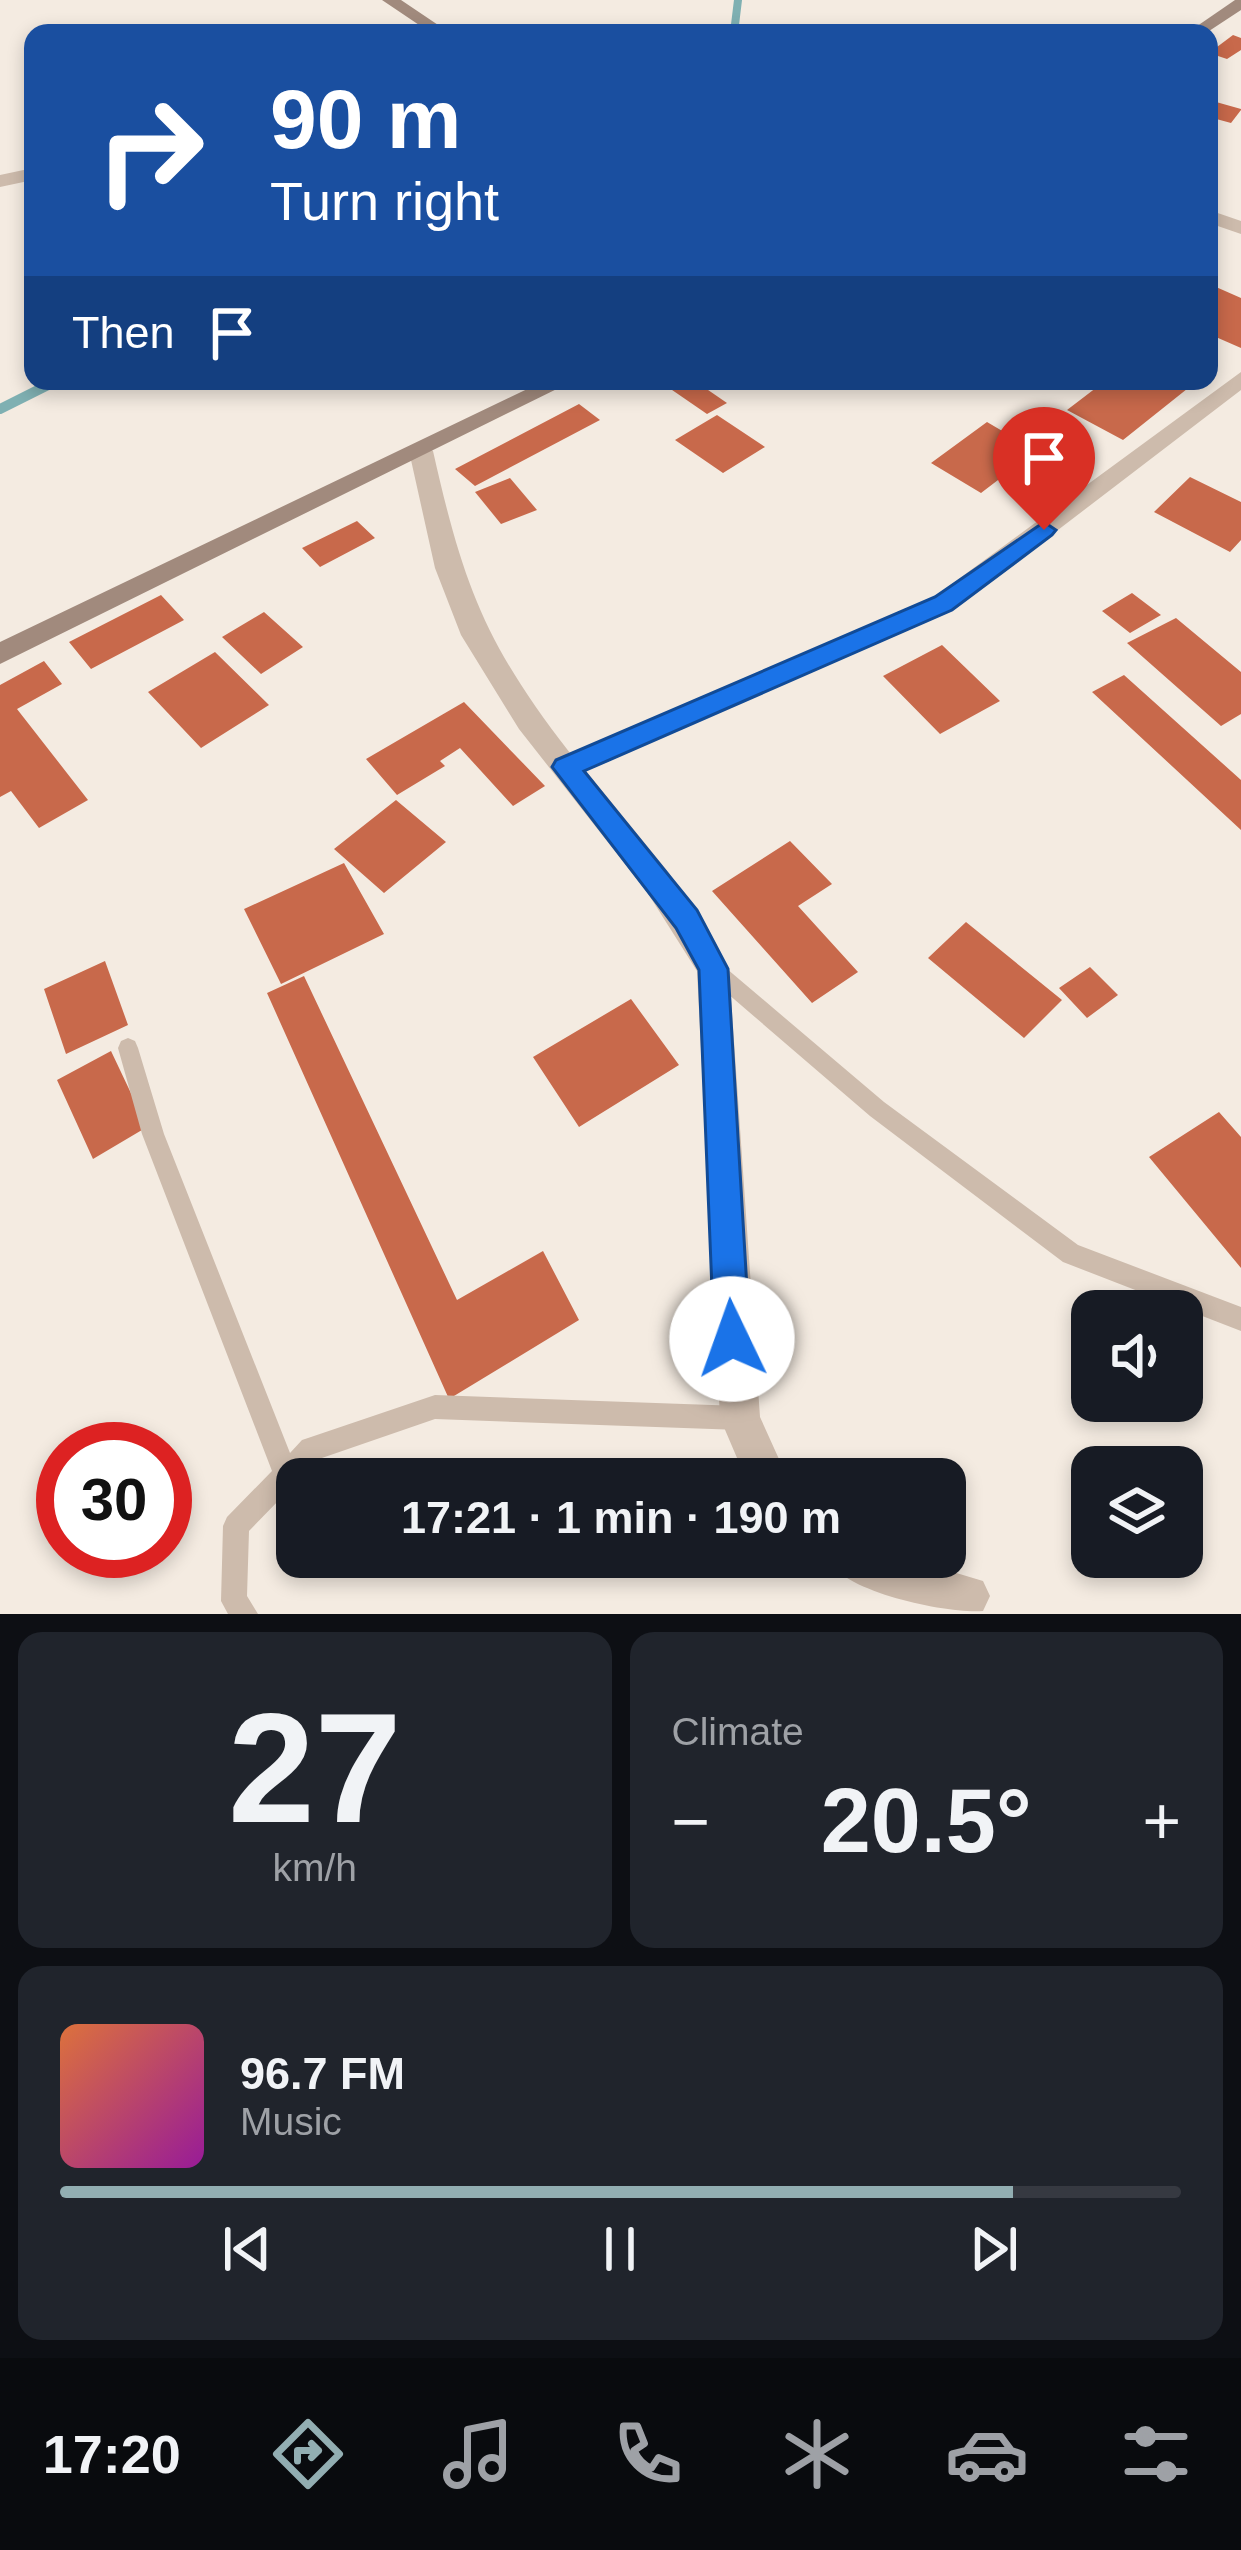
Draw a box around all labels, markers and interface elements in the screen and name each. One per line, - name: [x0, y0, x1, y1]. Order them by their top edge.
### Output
- icon: right: [72, 72, 228, 228]
- text: 90 m: [270, 72, 461, 166]
- text: Turn right: [270, 171, 499, 231]
- icon: arrive: [199, 300, 265, 366]
- text: Then: [72, 307, 175, 358]
- pin: [993, 407, 1095, 530]
- icon: arrive: [1011, 425, 1077, 491]
- position arrow: [669, 1276, 795, 1402]
- map controls: [1071, 1290, 1203, 1578]
- button: sound: [1071, 1290, 1203, 1422]
- speed limit sign: 30: [36, 1422, 192, 1578]
- button: layers: [1071, 1446, 1203, 1578]
- text: 17:21 · 1 min · 190 m: [401, 1492, 841, 1543]
- text: 27: [228, 1681, 402, 1855]
- text: Climate: [672, 1710, 804, 1753]
- text: 20.5°: [821, 1771, 1032, 1871]
- text: −: [672, 1784, 710, 1858]
- text: +: [1142, 1784, 1181, 1858]
- text: km/h: [272, 1846, 357, 1889]
- text: 96.7 FM: [240, 2048, 405, 2099]
- text: Music: [240, 2100, 342, 2143]
- icon: previous: [214, 2216, 280, 2282]
- icon: pause: [587, 2216, 653, 2282]
- icon: next: [961, 2216, 1027, 2282]
- icon: directions: [266, 2412, 350, 2496]
- icon: music: [436, 2412, 520, 2496]
- icon: phone: [606, 2412, 690, 2496]
- icon: climate: [775, 2412, 859, 2496]
- icon: car: [945, 2412, 1029, 2496]
- icon: filters: [1114, 2412, 1198, 2496]
- text: 17:20: [43, 2424, 181, 2484]

